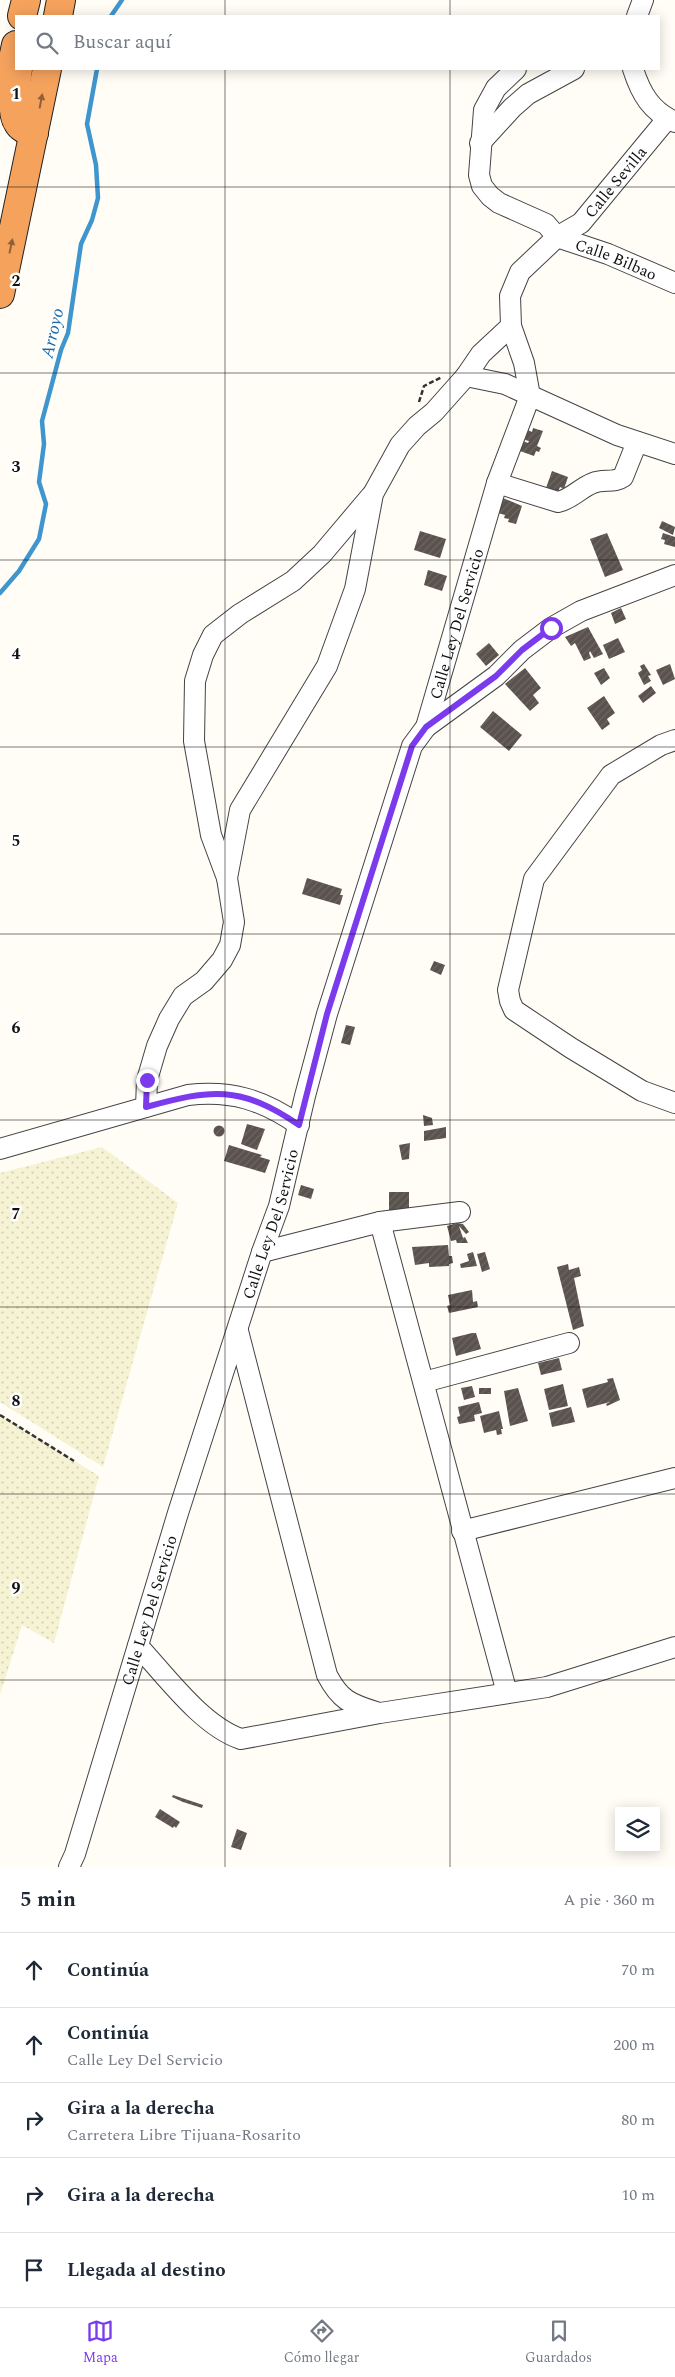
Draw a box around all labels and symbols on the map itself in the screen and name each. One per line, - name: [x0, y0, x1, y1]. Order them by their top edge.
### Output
- text: 1: [12, 82, 20, 106]
- one-way arrow: [37, 93, 45, 109]
- street label: Calle Sevilla: [579, 141, 653, 224]
- street label: Calle Bilbao: [572, 233, 661, 287]
- one-way arrow: [7, 238, 15, 254]
- text: 2: [12, 269, 21, 293]
- water label: Arroyo: [33, 305, 71, 362]
- text: 3: [12, 455, 21, 479]
- street label: Calle Ley Del Servicio: [424, 546, 490, 702]
- route start: [540, 617, 563, 640]
- text: 4: [12, 642, 21, 666]
- text: 5: [12, 829, 20, 853]
- text: 6: [12, 1016, 21, 1040]
- route end: [136, 1069, 159, 1092]
- street label: Calle Ley Del Servicio: [237, 1147, 305, 1302]
- text: 7: [12, 1202, 21, 1226]
- text: 8: [12, 1389, 21, 1413]
- street label: Calle Ley Del Servicio: [116, 1532, 184, 1689]
- text: 9: [12, 1576, 21, 1600]

